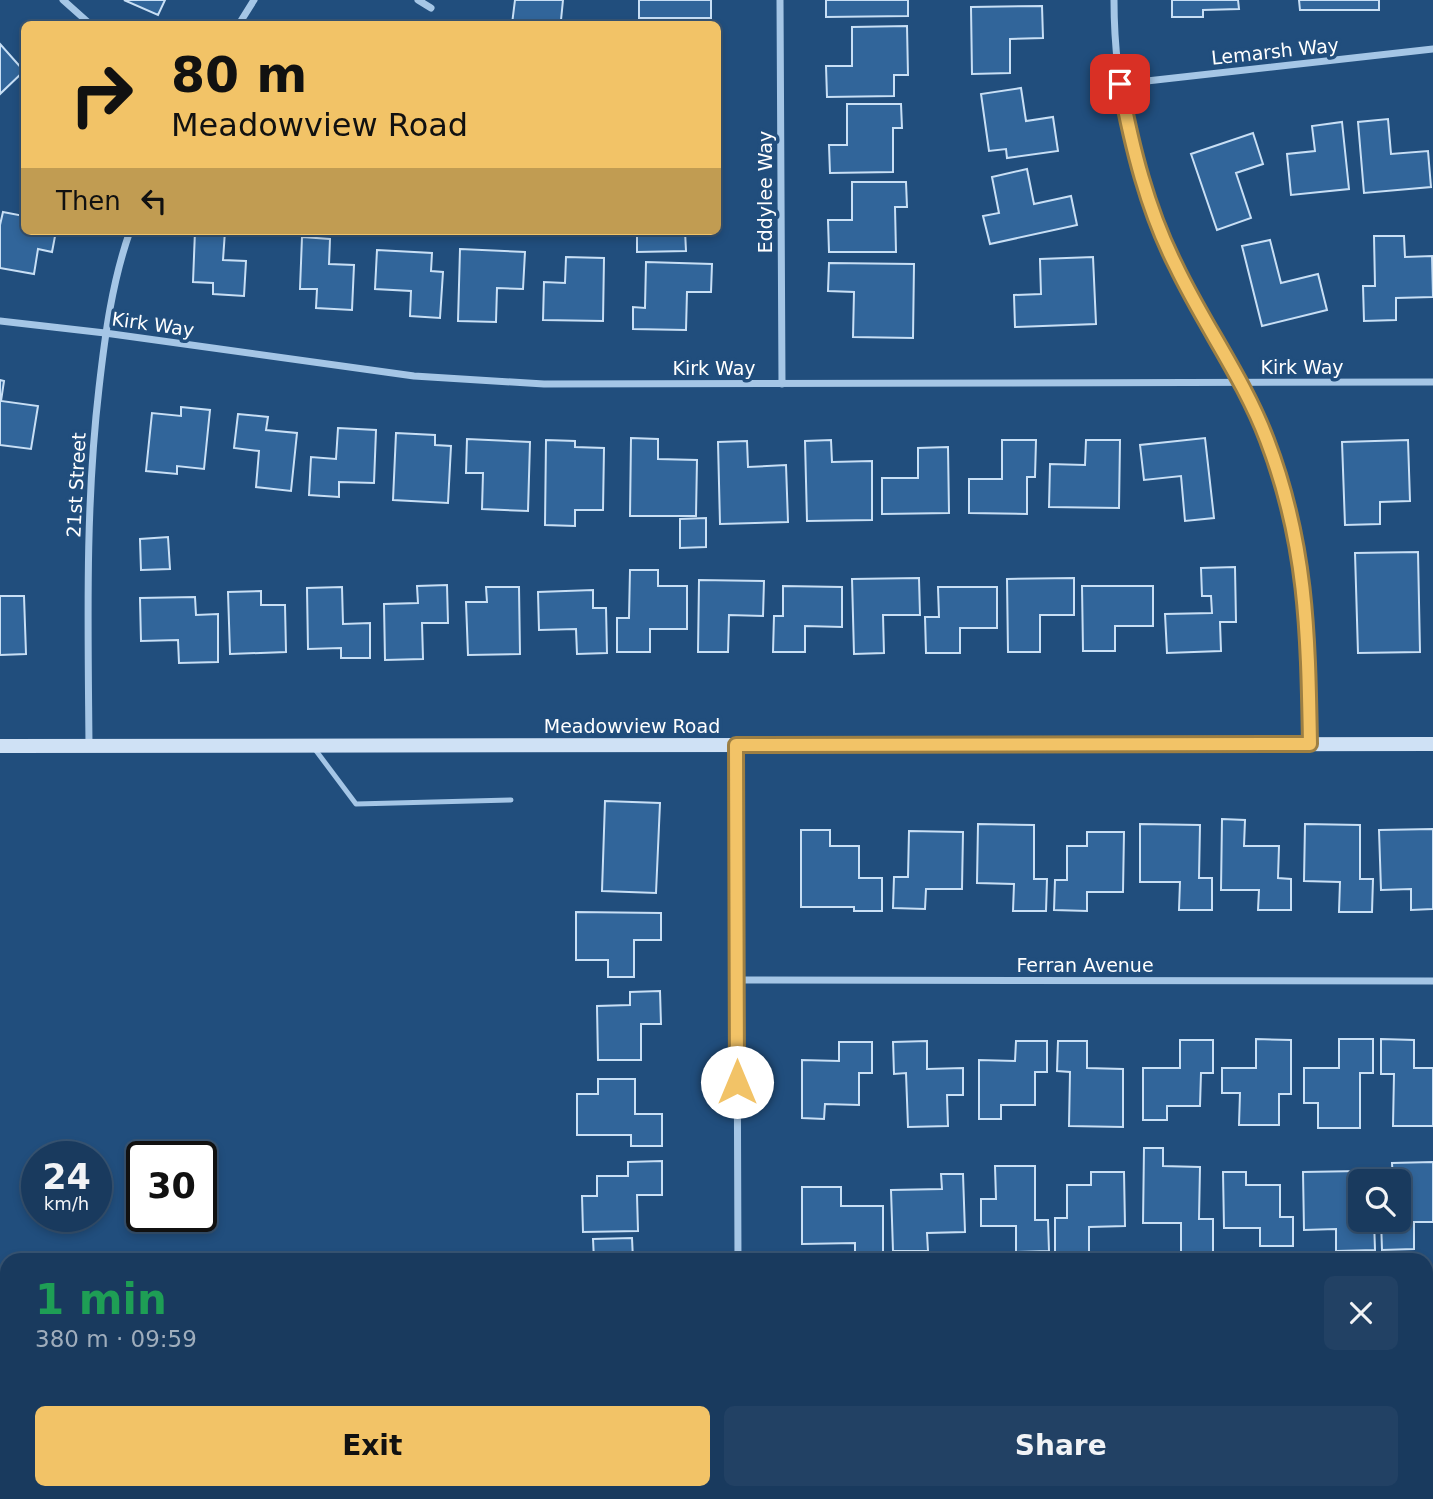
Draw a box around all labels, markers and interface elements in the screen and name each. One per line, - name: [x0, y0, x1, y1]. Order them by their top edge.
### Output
- street label: Lemarsh Way: [1210, 33, 1340, 69]
- text: 80 m: [171, 47, 307, 104]
- icon: right: [56, 49, 147, 140]
- pin: [1090, 54, 1150, 114]
- icon: arrive: [1101, 65, 1139, 103]
- text: Meadowview Road: [171, 106, 468, 144]
- street label: Eddylee Way: [754, 131, 776, 253]
- icon: left: [135, 182, 173, 220]
- text: Then: [56, 186, 121, 216]
- street label: Kirk Way: [110, 307, 196, 341]
- street label: Kirk Way: [1260, 356, 1344, 378]
- street label: Kirk Way: [672, 357, 756, 379]
- street label: 21st Street: [62, 432, 90, 538]
- street label: Meadowview Road: [544, 715, 720, 737]
- street label: Ferran Avenue: [1016, 954, 1154, 976]
- position arrow: [700, 1045, 774, 1119]
- speed limit sign: 30: [126, 1141, 217, 1232]
- text: 24: [42, 1157, 91, 1197]
- map controls: [1348, 1169, 1411, 1232]
- button: search: [1348, 1169, 1411, 1232]
- text: km/h: [44, 1193, 89, 1214]
- text: 1 min: [35, 1275, 167, 1324]
- button: close: [1324, 1276, 1398, 1350]
- text: 380 m · 09:59: [35, 1326, 197, 1352]
- button: Exit: [35, 1406, 710, 1486]
- button: Share: [724, 1406, 1398, 1486]

